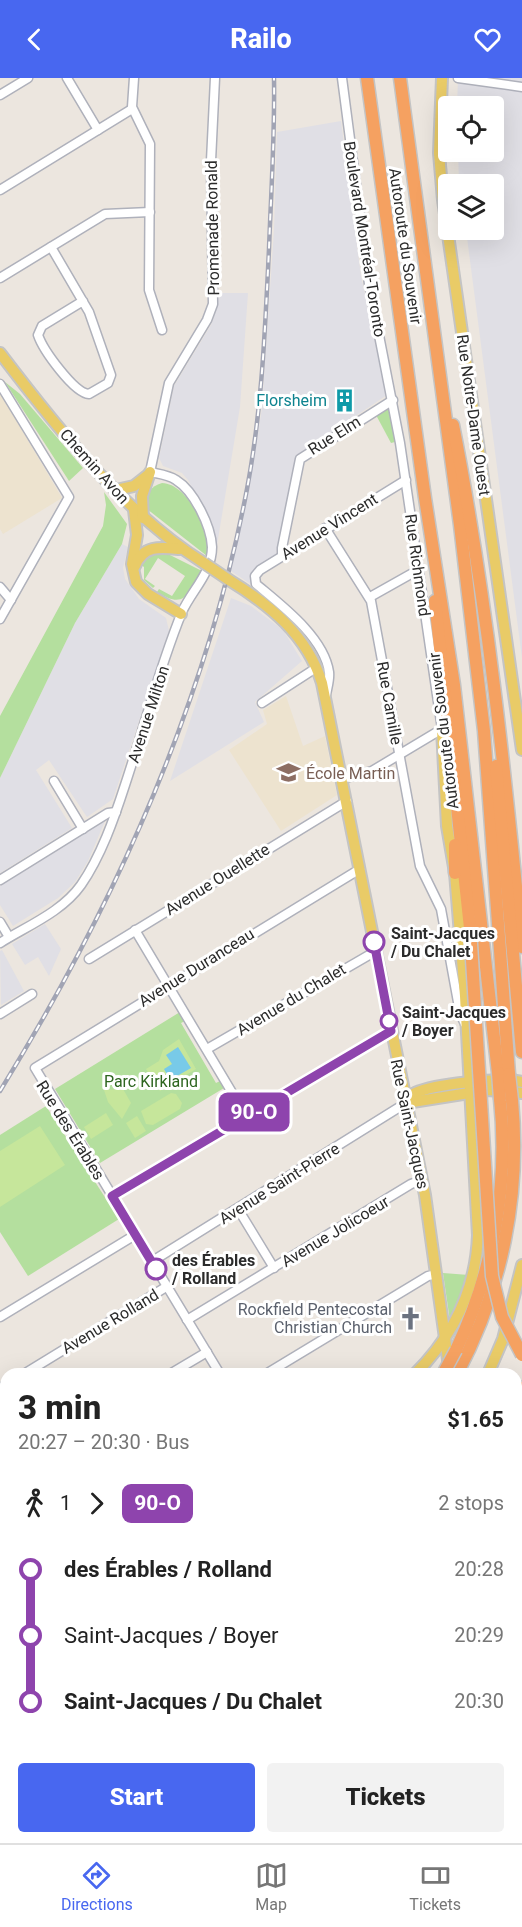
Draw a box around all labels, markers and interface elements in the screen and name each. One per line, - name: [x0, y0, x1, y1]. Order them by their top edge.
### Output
- icon: back: [18, 23, 51, 56]
- text: Railo: [230, 23, 292, 55]
- icon: heart: [471, 23, 504, 56]
- map controls: [438, 96, 504, 240]
- button: locate: [438, 96, 504, 162]
- street label: Boulevard Montréal-Toronto: [340, 140, 389, 338]
- street label: Promenade Ronald: [202, 160, 223, 296]
- street label: Autoroute du Souvenir: [385, 167, 426, 326]
- button: layers: [438, 174, 504, 240]
- street label: Rue Notre-Dame Ouest: [453, 333, 494, 497]
- building icon: Florsheim: [332, 387, 358, 413]
- place label: Florsheim: [256, 391, 327, 410]
- street label: Rue Elm: [305, 412, 364, 459]
- street label: Chemin Avon: [56, 425, 133, 508]
- street label: Avenue Vincent: [278, 489, 381, 564]
- street label: Rue Richmond: [401, 513, 434, 617]
- street label: Autoroute du Souvenir: [424, 651, 463, 810]
- street label: Rue Camille: [373, 660, 406, 746]
- street label: Avenue Milton: [124, 663, 173, 765]
- school or university icon: École Martin: [275, 760, 301, 786]
- place label: École Martin: [306, 764, 395, 783]
- street label: Avenue Ouellette: [161, 840, 273, 919]
- street label: Avenue Duranceau: [135, 924, 258, 1011]
- place label: Saint-Jacques / Du Chalet: [390, 924, 495, 961]
- marker: Saint-Jacques / Du Chalet: [363, 931, 385, 953]
- street label: Avenue du Chalet: [233, 959, 349, 1039]
- place label: Saint-Jacques / Boyer: [401, 1003, 506, 1040]
- marker: Saint-Jacques / Boyer: [380, 1012, 398, 1030]
- street label: Rue Saint-Jacques: [386, 1057, 433, 1191]
- park label: Parc Kirkland: [104, 1072, 198, 1091]
- street label: Rue des Érables: [32, 1077, 109, 1183]
- line badge: 90-O: [212, 1092, 296, 1132]
- text: 90-O: [231, 1100, 277, 1124]
- street label: Avenue Saint-Pierre: [215, 1139, 343, 1228]
- street label: Avenue Jolicoeur: [278, 1192, 393, 1271]
- place label: des Érables / Rolland: [171, 1251, 255, 1288]
- marker: des Érables / Rolland: [145, 1258, 167, 1280]
- street label: Avenue Rolland: [58, 1285, 162, 1358]
- place label: Rockfield Pentecostal Christian Church: [238, 1300, 392, 1337]
- church icon: Rockfield Pentecostal Christian Church: [397, 1305, 423, 1331]
- text: 3 min: [18, 1388, 101, 1427]
- text: $1.65: [447, 1407, 504, 1432]
- text: 20:27 – 20:30 · Bus: [18, 1430, 190, 1454]
- icon: walk: [18, 1487, 51, 1520]
- icon: forward: [80, 1487, 113, 1520]
- text: 1: [60, 1491, 71, 1515]
- text: 90-O: [134, 1491, 181, 1515]
- text: 2 stops: [438, 1491, 504, 1515]
- text: des Érables / Rolland: [64, 1557, 272, 1582]
- text: 20:28: [454, 1557, 504, 1581]
- text: Saint-Jacques / Boyer: [64, 1623, 279, 1648]
- text: 20:29: [454, 1623, 504, 1647]
- text: Saint-Jacques / Du Chalet: [64, 1689, 322, 1714]
- text: 20:30: [454, 1689, 504, 1713]
- button: Start: [18, 1763, 255, 1832]
- button: Tickets: [267, 1763, 504, 1832]
- tab: Directions: [61, 1859, 133, 1914]
- tab: Map: [255, 1859, 288, 1914]
- tab: Tickets: [409, 1859, 461, 1914]

